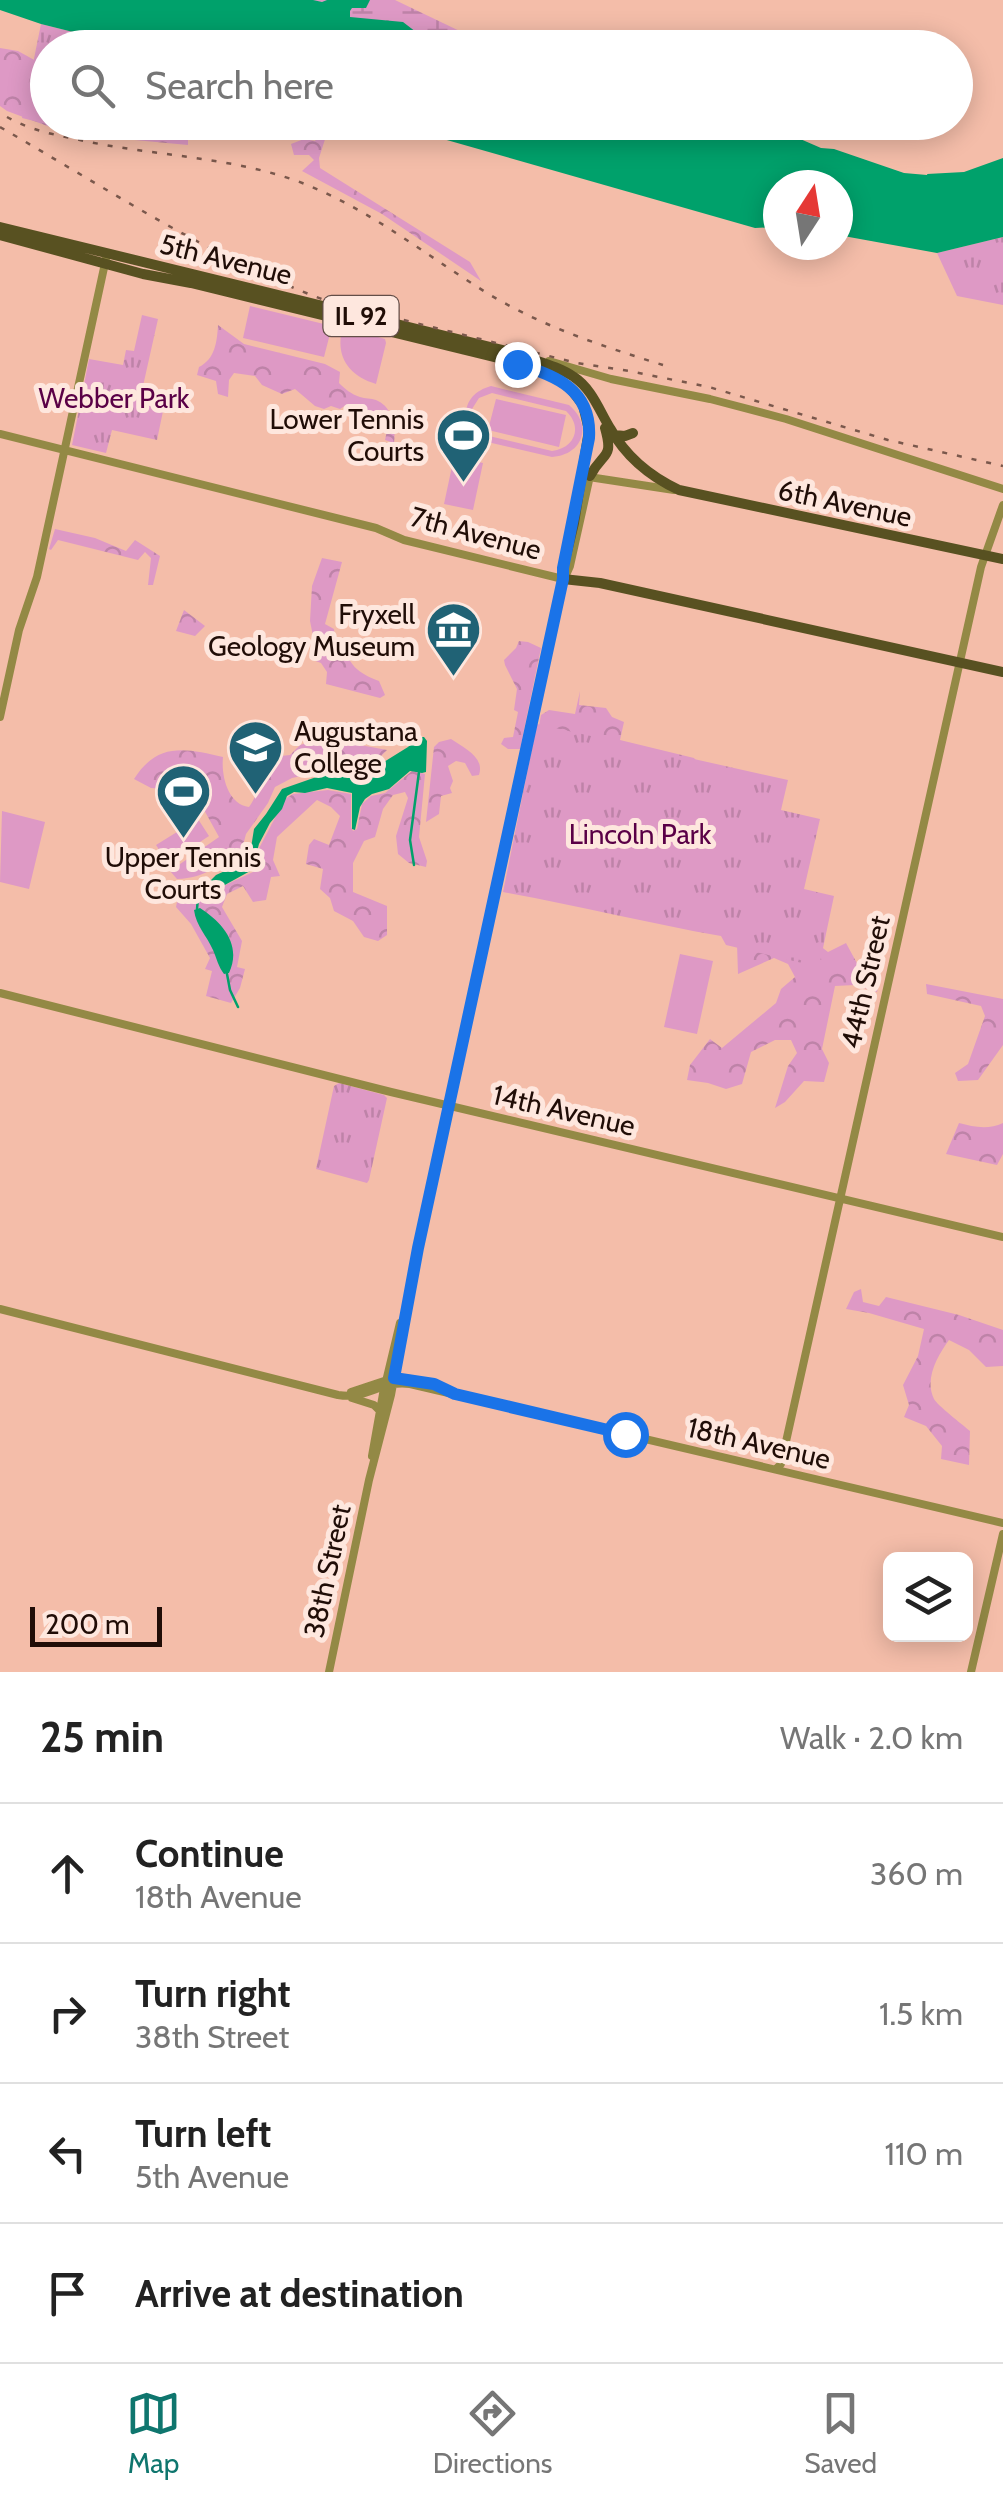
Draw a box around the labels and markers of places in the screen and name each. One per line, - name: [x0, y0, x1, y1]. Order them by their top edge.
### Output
- place label: Lower Tennis Courts: [269, 402, 424, 468]
- sports icon: Lower Tennis Courts: [433, 405, 493, 484]
- place label: Fryxell Geology Museum: [208, 597, 415, 663]
- museum icon: Fryxell Geology Museum: [424, 600, 484, 679]
- place label: Augustana College: [294, 714, 418, 780]
- school or university icon: Augustana College: [225, 717, 285, 796]
- sports icon: Upper Tennis Courts: [153, 761, 213, 840]
- place label: Upper Tennis Courts: [105, 840, 261, 906]

